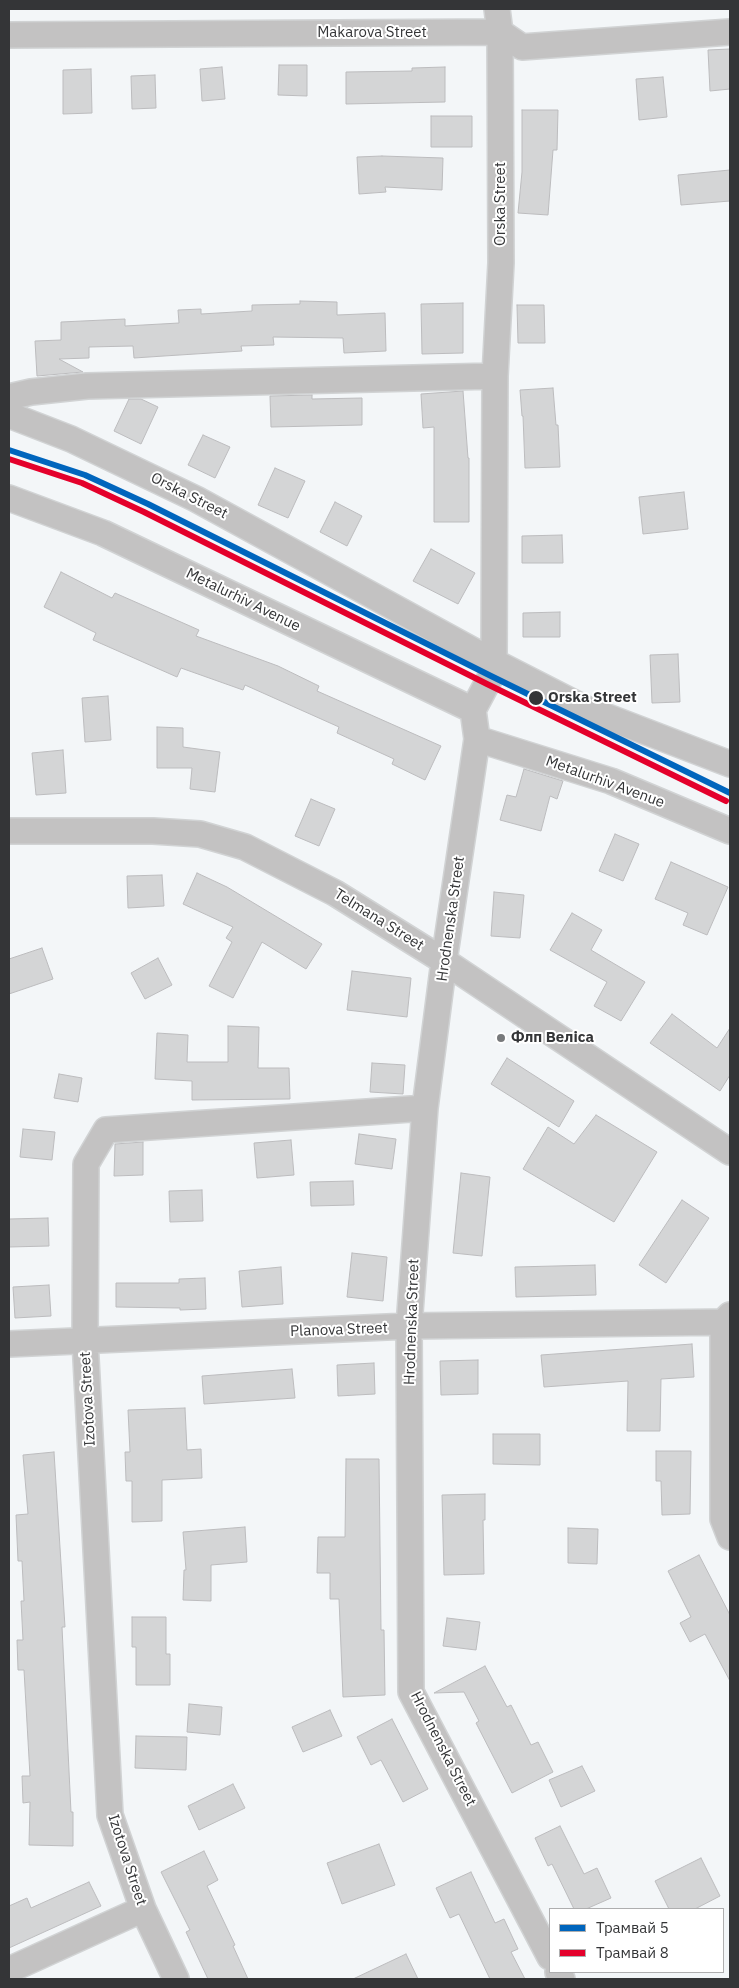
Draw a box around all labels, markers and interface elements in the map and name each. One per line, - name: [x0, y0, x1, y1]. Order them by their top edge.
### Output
- street label: Makarova Street: [317, 24, 427, 42]
- street label: Orska Street: [492, 162, 510, 246]
- street label: Orska Street: [148, 469, 230, 523]
- street label: Metalurhiv Avenue: [183, 564, 303, 636]
- marker: Orska Street: [527, 689, 545, 707]
- place label: Orska Street: [548, 689, 637, 707]
- street label: Metalurhiv Avenue: [543, 752, 667, 812]
- street label: Hrodnenska Street: [433, 855, 469, 983]
- street label: Telmana Street: [331, 885, 427, 955]
- place label: Флп Веліса: [511, 1029, 594, 1047]
- marker: Флп Веліса: [495, 1032, 507, 1044]
- street label: Hrodnenska Street: [401, 1259, 423, 1385]
- street label: Planova Street: [290, 1319, 388, 1341]
- street label: Izotova Street: [77, 1351, 99, 1447]
- street label: Hrodnenska Street: [406, 1689, 480, 1809]
- street label: Izotova Street: [104, 1812, 150, 1908]
- legend: [549, 1908, 724, 1973]
- text: Трамвай 5: [596, 1918, 669, 1937]
- text: Трамвай 8: [596, 1943, 669, 1962]

